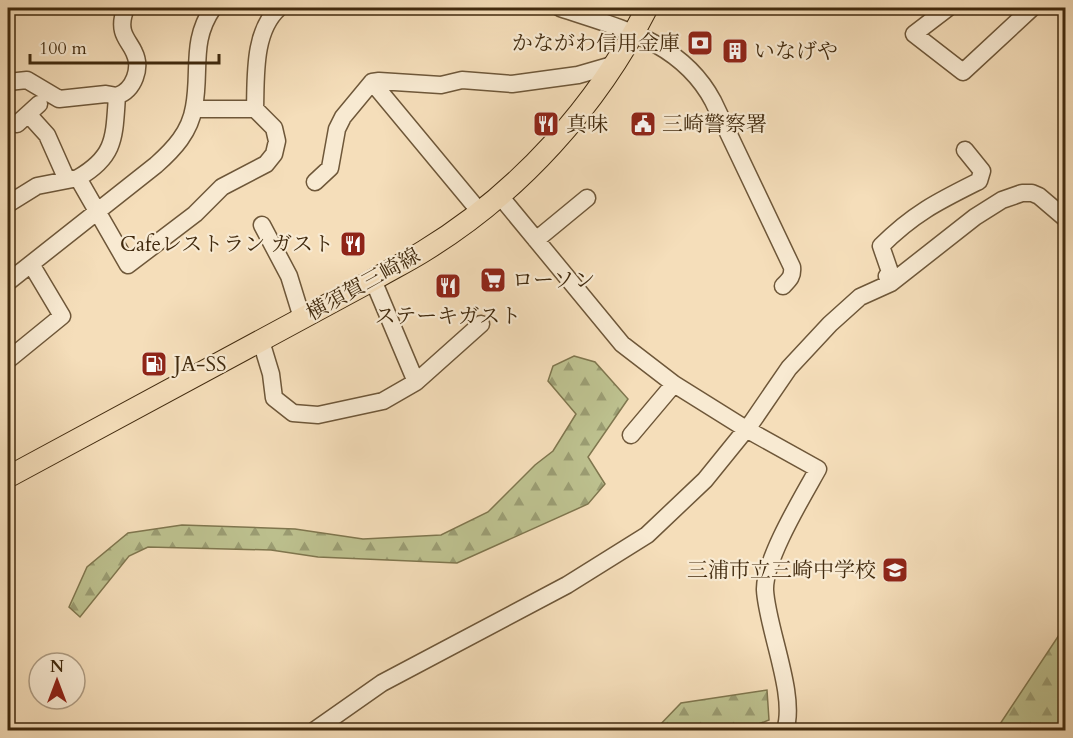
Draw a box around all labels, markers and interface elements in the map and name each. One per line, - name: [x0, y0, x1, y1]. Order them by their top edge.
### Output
- scale bar: [30, 27, 219, 65]
- bank icon: かながわ信用金庫: [685, 28, 715, 58]
- place label: かながわ信用金庫: [512, 29, 680, 58]
- text: 100 m: [39, 36, 87, 61]
- building icon: いなげや: [720, 36, 750, 66]
- place label: いなげや: [754, 37, 838, 66]
- restaurant icon: 真味: [531, 109, 561, 139]
- public building icon: 三崎警察署: [628, 109, 658, 139]
- place label: 真味: [566, 110, 608, 139]
- place label: 三崎警察署: [662, 110, 767, 139]
- restaurant icon: Cafeレストラン ガスト: [338, 229, 368, 259]
- place label: Cafeレストラン ガスト: [120, 230, 334, 259]
- street label: 横須賀三崎線: [301, 241, 425, 328]
- supermarket icon: ローソン: [478, 265, 508, 295]
- place label: ローソン: [512, 266, 595, 295]
- restaurant icon: ステーキガスト: [433, 271, 463, 301]
- place label: ステーキガスト: [375, 302, 521, 331]
- fuel station icon: JA-SS: [139, 349, 169, 379]
- place label: JA-SS: [171, 350, 226, 379]
- school or university icon: 三浦市立三崎中学校: [880, 555, 910, 585]
- place label: 三浦市立三崎中学校: [687, 556, 876, 585]
- north arrow: [27, 651, 87, 711]
- text: N: [50, 656, 64, 678]

